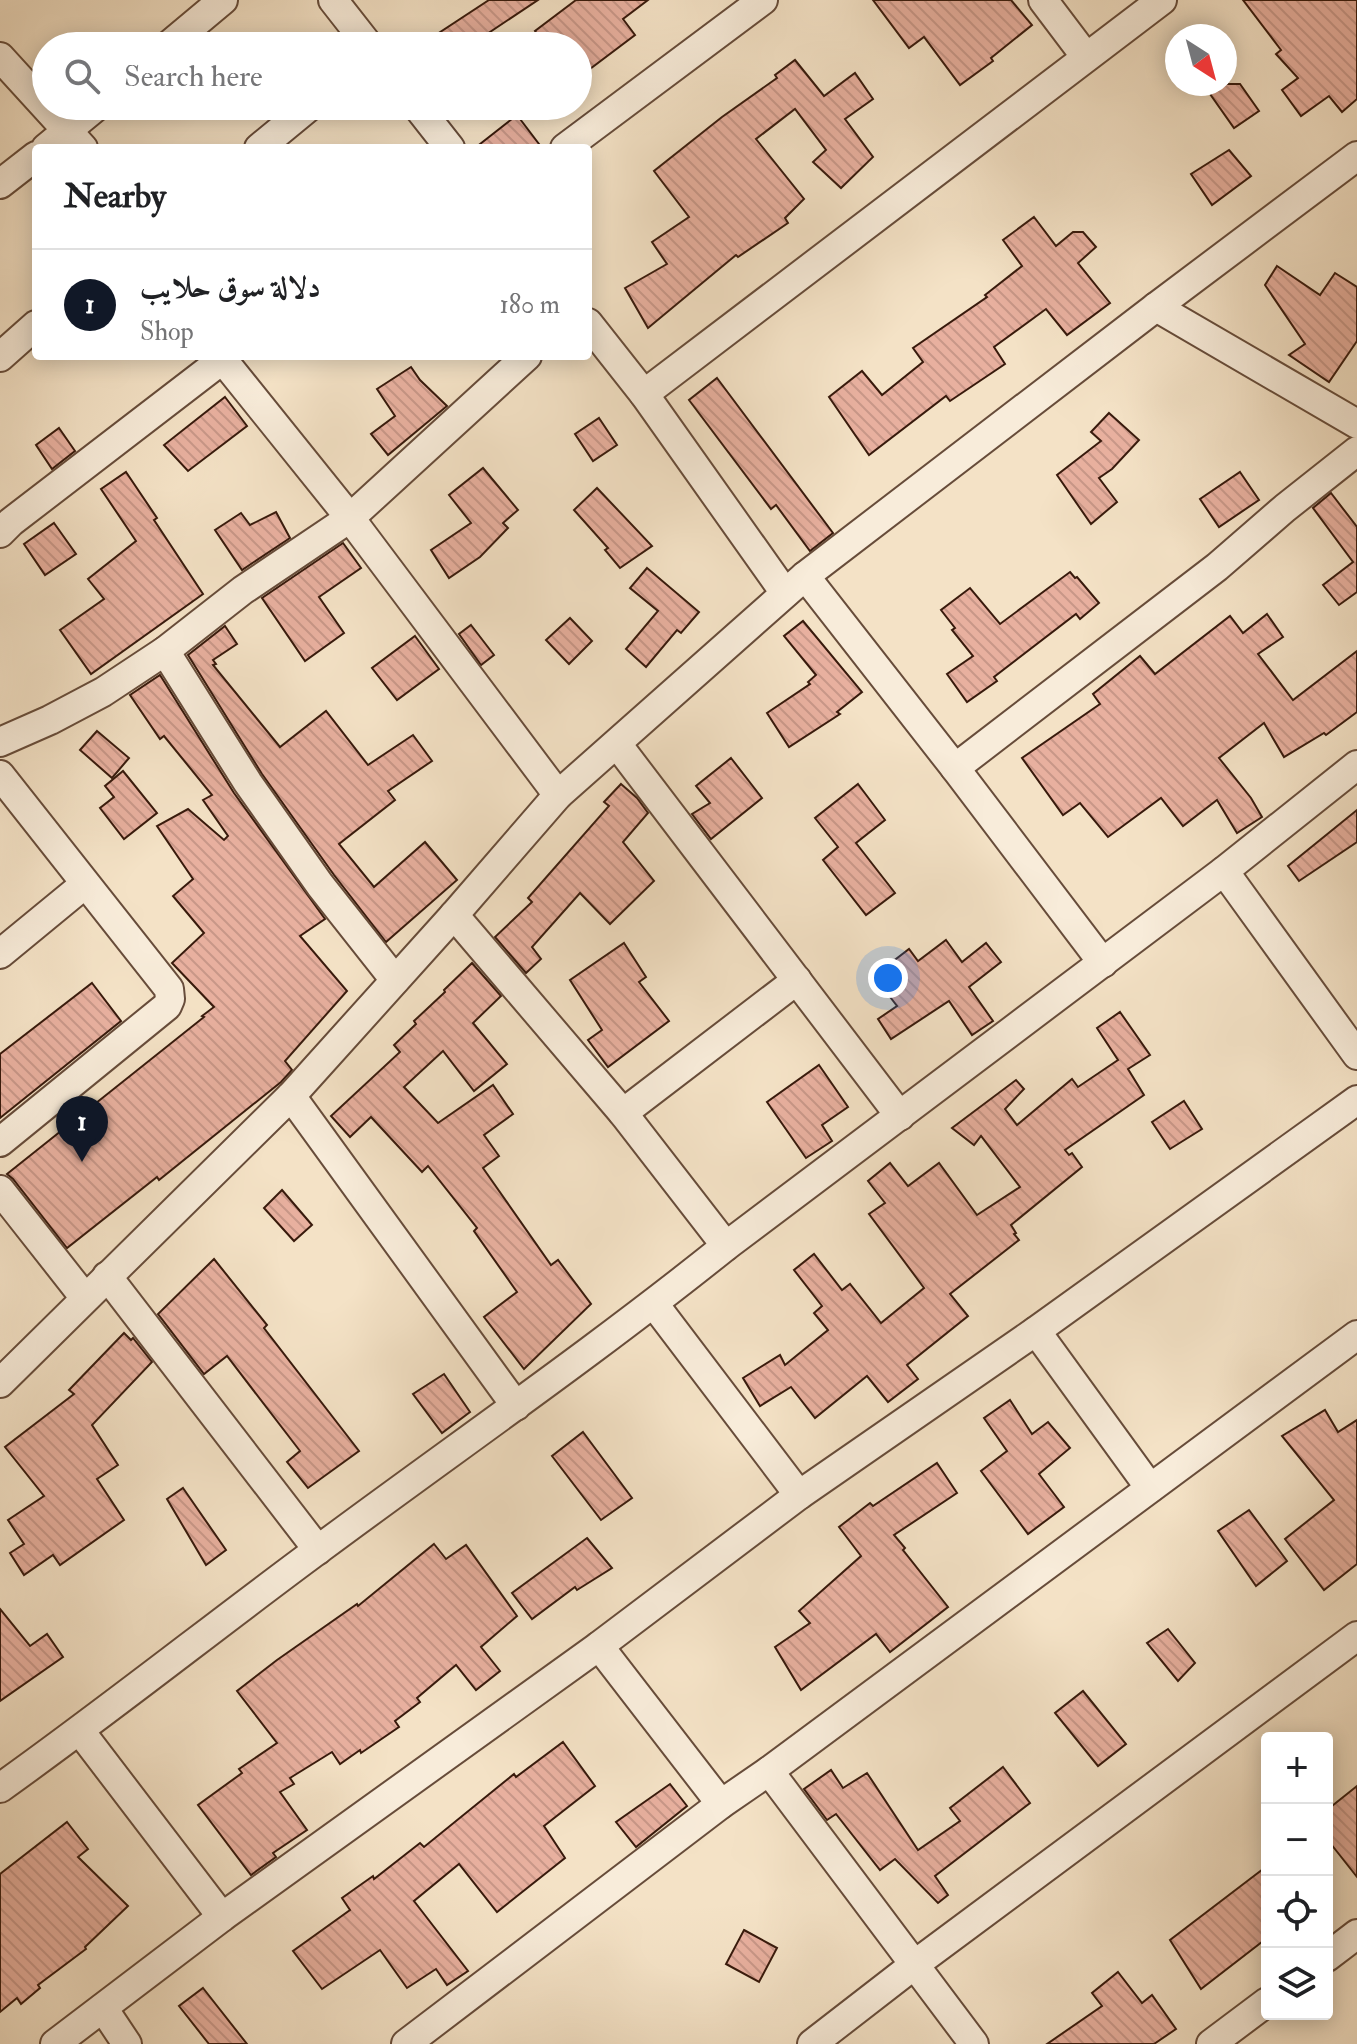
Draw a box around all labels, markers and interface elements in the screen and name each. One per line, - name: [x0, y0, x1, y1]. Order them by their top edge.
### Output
- north arrow: [1165, 24, 1237, 96]
- search box: [32, 32, 592, 120]
- icon: search: [60, 54, 104, 98]
- text: Search here: [124, 58, 263, 95]
- text: Nearby: [64, 175, 166, 218]
- text: دلالة سوق حلايب: [140, 269, 321, 306]
- text: 1: [85, 289, 95, 321]
- text: 180 m: [500, 289, 560, 321]
- text: Shop: [140, 316, 194, 348]
- your location: [868, 958, 908, 998]
- pin: 1: [56, 1096, 108, 1162]
- map controls: [1261, 1732, 1333, 2020]
- button: +: [1261, 1732, 1333, 1804]
- button: −: [1261, 1804, 1333, 1876]
- button: locate: [1261, 1876, 1333, 1948]
- button: layers: [1261, 1948, 1333, 2020]

